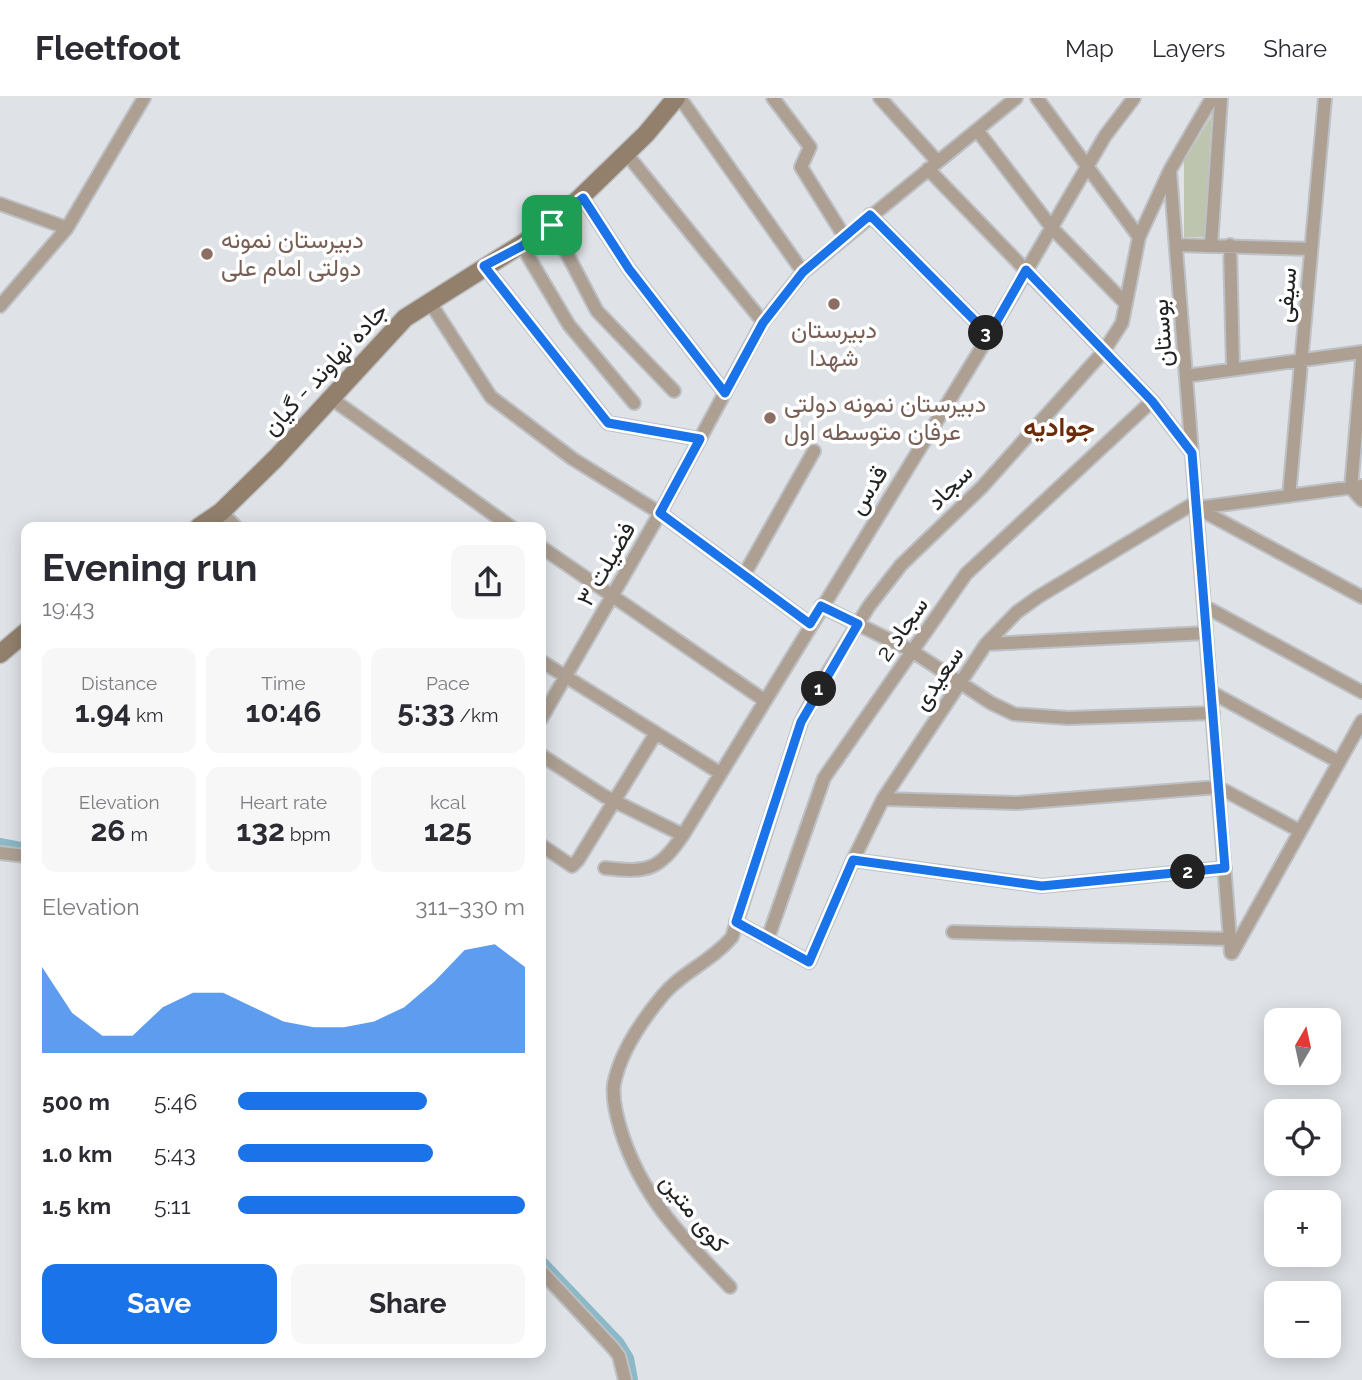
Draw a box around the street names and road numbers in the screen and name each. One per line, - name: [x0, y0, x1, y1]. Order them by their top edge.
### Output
- street label: سیفی: [1269, 266, 1302, 324]
- street label: جاده نهاوند - گیان: [256, 296, 394, 442]
- street label: بوستان: [1145, 298, 1179, 368]
- street label: سجاد: [921, 458, 979, 516]
- street label: قدس: [841, 460, 894, 520]
- street label: فضیلت ۳: [570, 517, 641, 611]
- street label: سجاد 2: [869, 591, 934, 666]
- street label: سعیدی: [906, 640, 969, 715]
- street label: کوی متین: [653, 1168, 735, 1258]

